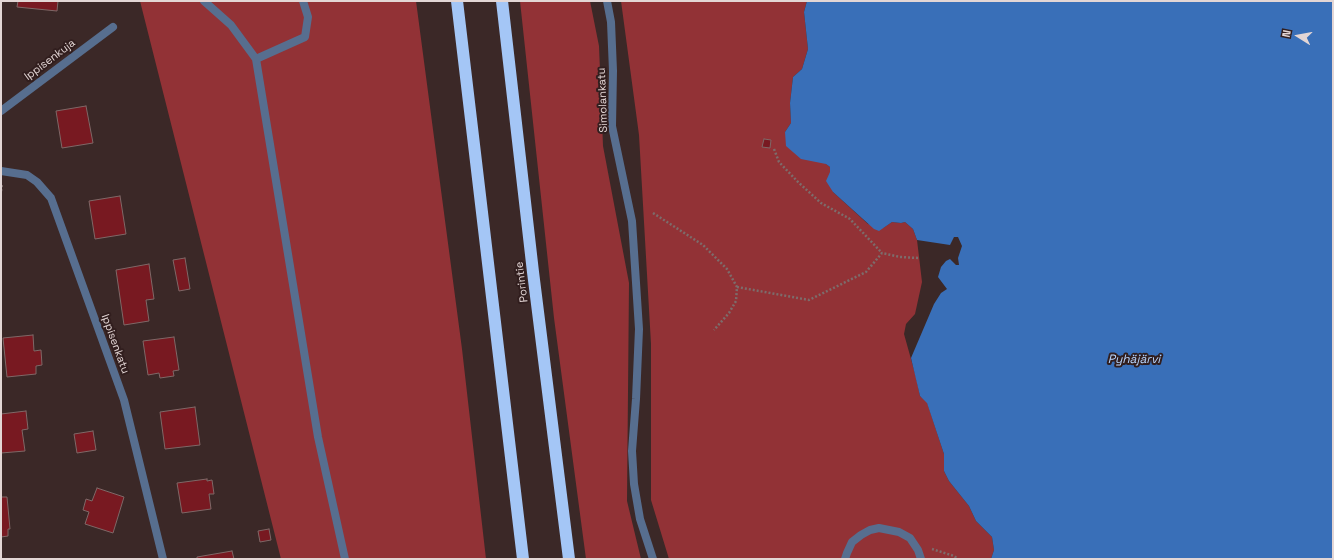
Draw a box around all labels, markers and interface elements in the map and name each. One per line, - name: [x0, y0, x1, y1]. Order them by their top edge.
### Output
- north arrow: [1278, 16, 1318, 56]
- text: N: [1279, 29, 1294, 39]
- street label: Ippisenkuja: [22, 37, 78, 83]
- street label: Simolankatu: [595, 67, 611, 133]
- street label: Porintie: [513, 261, 531, 303]
- street label: Ippisenkatu: [98, 313, 132, 375]
- water label: Pyhäjärvi: [1108, 353, 1160, 367]

